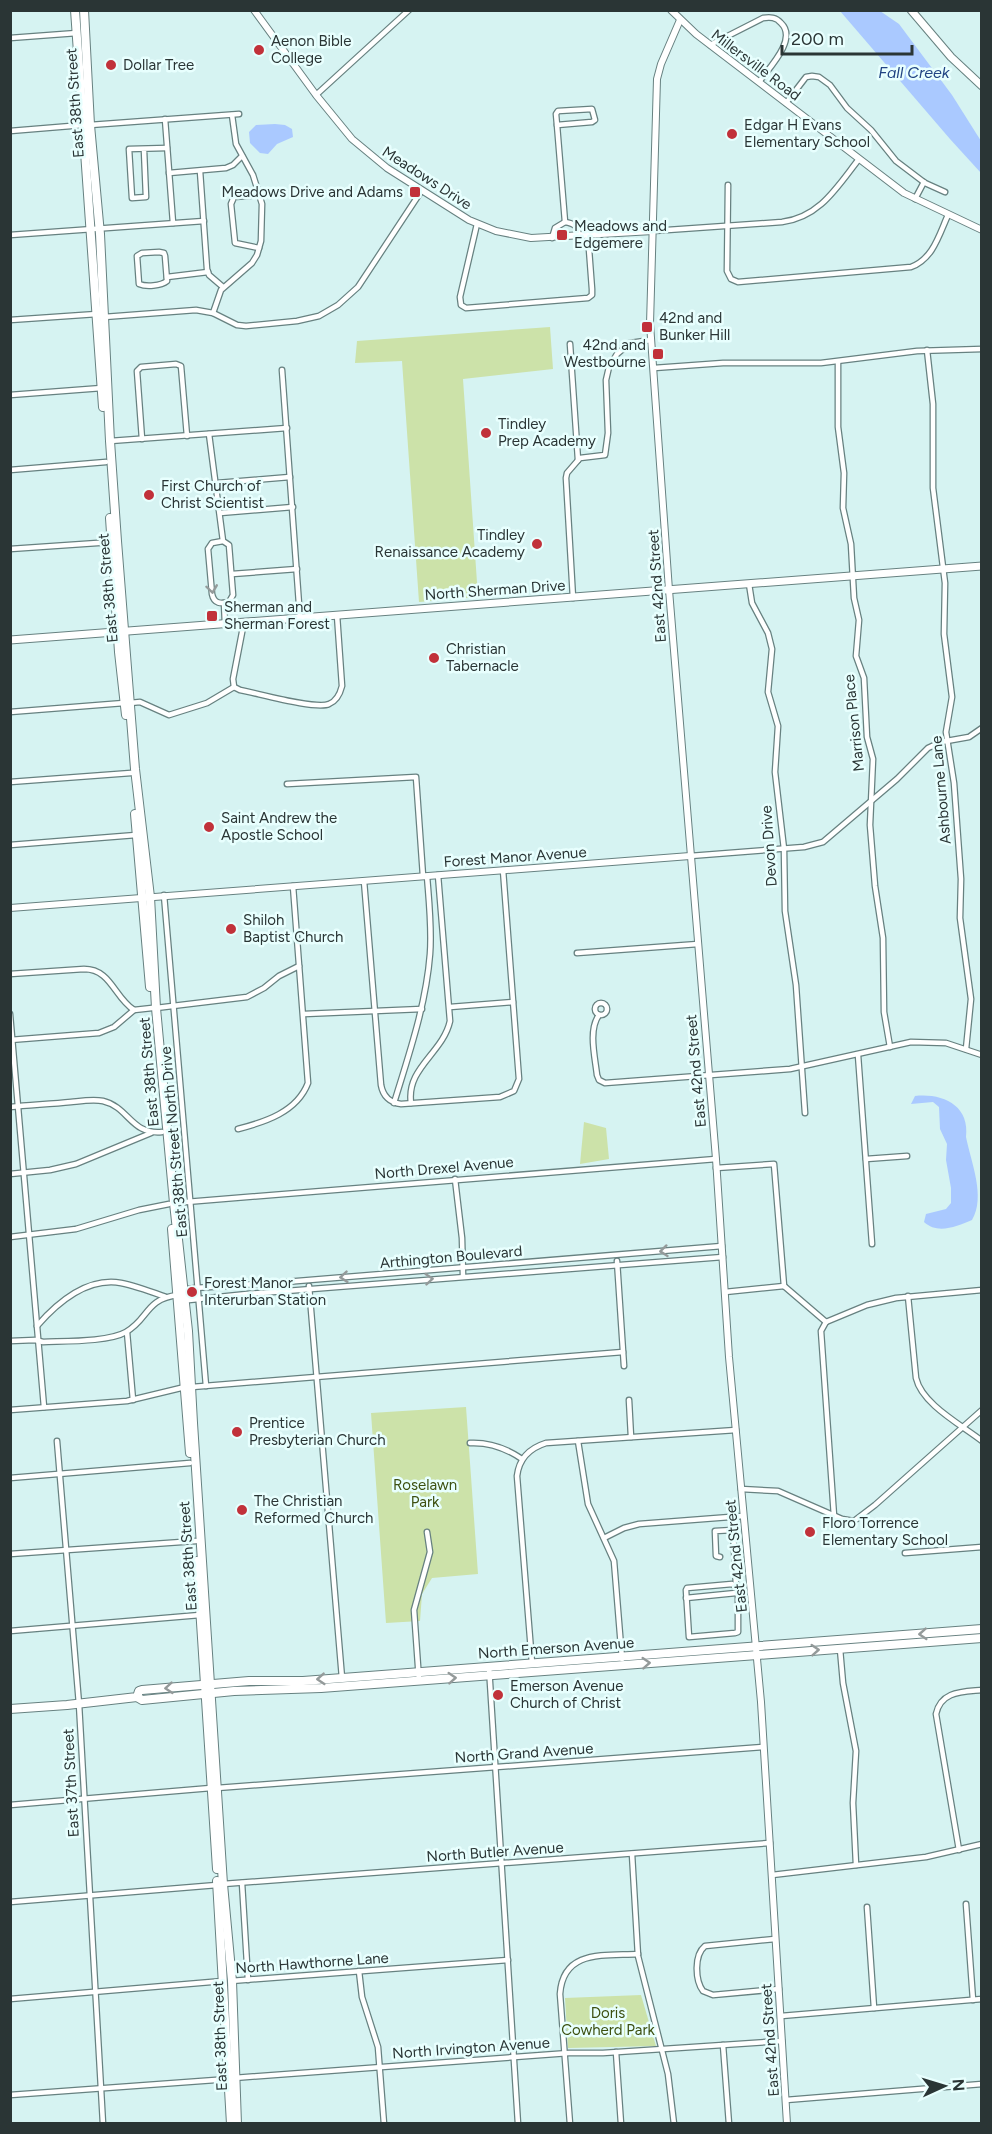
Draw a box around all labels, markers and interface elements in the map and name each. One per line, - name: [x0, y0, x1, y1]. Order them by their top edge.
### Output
- scale bar: [782, 18, 912, 56]
- street label: Millersville Road: [708, 26, 804, 104]
- text: 200 m: [791, 28, 844, 50]
- place label: Aenon Bible College: [271, 32, 351, 67]
- marker: Aenon Bible College: [252, 43, 266, 57]
- street label: East 38th Street: [62, 47, 88, 159]
- place label: Dollar Tree: [123, 56, 194, 74]
- marker: Dollar Tree: [104, 58, 118, 72]
- water label: Fall Creek: [878, 63, 951, 82]
- place label: Edgar H Evans Elementary School: [744, 116, 870, 151]
- marker: Edgar H Evans Elementary School: [725, 127, 739, 141]
- street label: Meadows Drive: [379, 142, 475, 214]
- place label: Meadows Drive and Adams: [222, 183, 403, 201]
- marker: Meadows Drive and Adams: [408, 185, 422, 199]
- place label: Meadows and Edgemere: [574, 217, 667, 252]
- marker: Meadows and Edgemere: [555, 228, 569, 242]
- place label: 42nd and Bunker Hill: [659, 309, 730, 344]
- marker: 42nd and Bunker Hill: [640, 320, 654, 334]
- place label: 42nd and Westbourne: [564, 336, 646, 371]
- marker: 42nd and Westbourne: [651, 347, 665, 361]
- place label: Tindley Prep Academy: [498, 415, 596, 450]
- marker: Tindley Prep Academy: [479, 426, 493, 440]
- place label: First Church of Christ Scientist: [161, 477, 265, 512]
- marker: First Church of Christ Scientist: [142, 488, 156, 502]
- place label: Tindley Renaissance Academy: [375, 526, 525, 561]
- street label: East 42nd Street: [644, 528, 670, 643]
- street label: East 38th Street: [94, 532, 122, 644]
- marker: Tindley Renaissance Academy: [530, 537, 544, 551]
- street label: North Sherman Drive: [424, 576, 566, 604]
- one-way arrow: [205, 584, 217, 593]
- place label: Sherman and Sherman Forest: [224, 598, 330, 633]
- marker: Sherman and Sherman Forest: [205, 609, 219, 623]
- place label: Christian Tabernacle: [446, 640, 519, 675]
- marker: Christian Tabernacle: [427, 651, 441, 665]
- street label: Marrison Place: [840, 673, 868, 773]
- street label: Ashbourne Lane: [927, 735, 955, 845]
- street label: Devon Drive: [757, 805, 781, 887]
- place label: Saint Andrew the Apostle School: [221, 809, 337, 844]
- marker: Saint Andrew the Apostle School: [202, 820, 216, 834]
- street label: Forest Manor Avenue: [443, 843, 587, 871]
- place label: Shiloh Baptist Church: [243, 911, 343, 946]
- marker: Shiloh Baptist Church: [224, 922, 238, 936]
- street label: East 42nd Street: [682, 1013, 710, 1128]
- street label: East 38th Street: [135, 1016, 163, 1128]
- street label: East 38th Street North Drive: [157, 1046, 191, 1238]
- street label: North Drexel Avenue: [374, 1153, 514, 1183]
- street label: Arthington Boulevard: [379, 1242, 523, 1272]
- one-way arrow: [659, 1244, 668, 1257]
- one-way arrow: [339, 1270, 348, 1283]
- one-way arrow: [425, 1273, 434, 1286]
- place label: Forest Manor Interurban Station: [204, 1274, 326, 1309]
- marker: Forest Manor Interurban Station: [185, 1285, 199, 1299]
- place label: Prentice Presbyterian Church: [249, 1414, 386, 1449]
- marker: Prentice Presbyterian Church: [230, 1425, 244, 1439]
- park label: Roselawn Park: [393, 1476, 457, 1511]
- place label: The Christian Reformed Church: [254, 1492, 373, 1527]
- street label: East 42nd Street: [721, 1498, 751, 1613]
- street label: East 38th Street: [175, 1500, 201, 1612]
- marker: The Christian Reformed Church: [235, 1503, 249, 1517]
- place label: Floro Torrence Elementary School: [822, 1514, 948, 1549]
- marker: Floro Torrence Elementary School: [803, 1525, 817, 1539]
- one-way arrow: [919, 1627, 928, 1640]
- street label: North Emerson Avenue: [477, 1634, 635, 1662]
- one-way arrow: [811, 1644, 820, 1657]
- one-way arrow: [642, 1657, 651, 1670]
- one-way arrow: [316, 1672, 325, 1685]
- one-way arrow: [447, 1672, 457, 1685]
- place label: Emerson Avenue Church of Christ: [510, 1677, 623, 1712]
- one-way arrow: [164, 1681, 173, 1694]
- marker: Emerson Avenue Church of Christ: [491, 1688, 505, 1702]
- street label: East 37th Street: [59, 1728, 83, 1838]
- street label: North Grand Avenue: [454, 1739, 594, 1767]
- street label: North Butler Avenue: [426, 1838, 564, 1866]
- street label: North Hawthorne Lane: [235, 1949, 389, 1977]
- street label: East 38th Street: [209, 1980, 231, 2091]
- street label: East 42nd Street: [757, 1982, 783, 2097]
- park label: Doris Cowherd Park: [561, 2004, 656, 2039]
- street label: North Irvington Avenue: [392, 2034, 550, 2062]
- north arrow: [914, 2056, 974, 2116]
- text: N: [949, 2078, 968, 2092]

